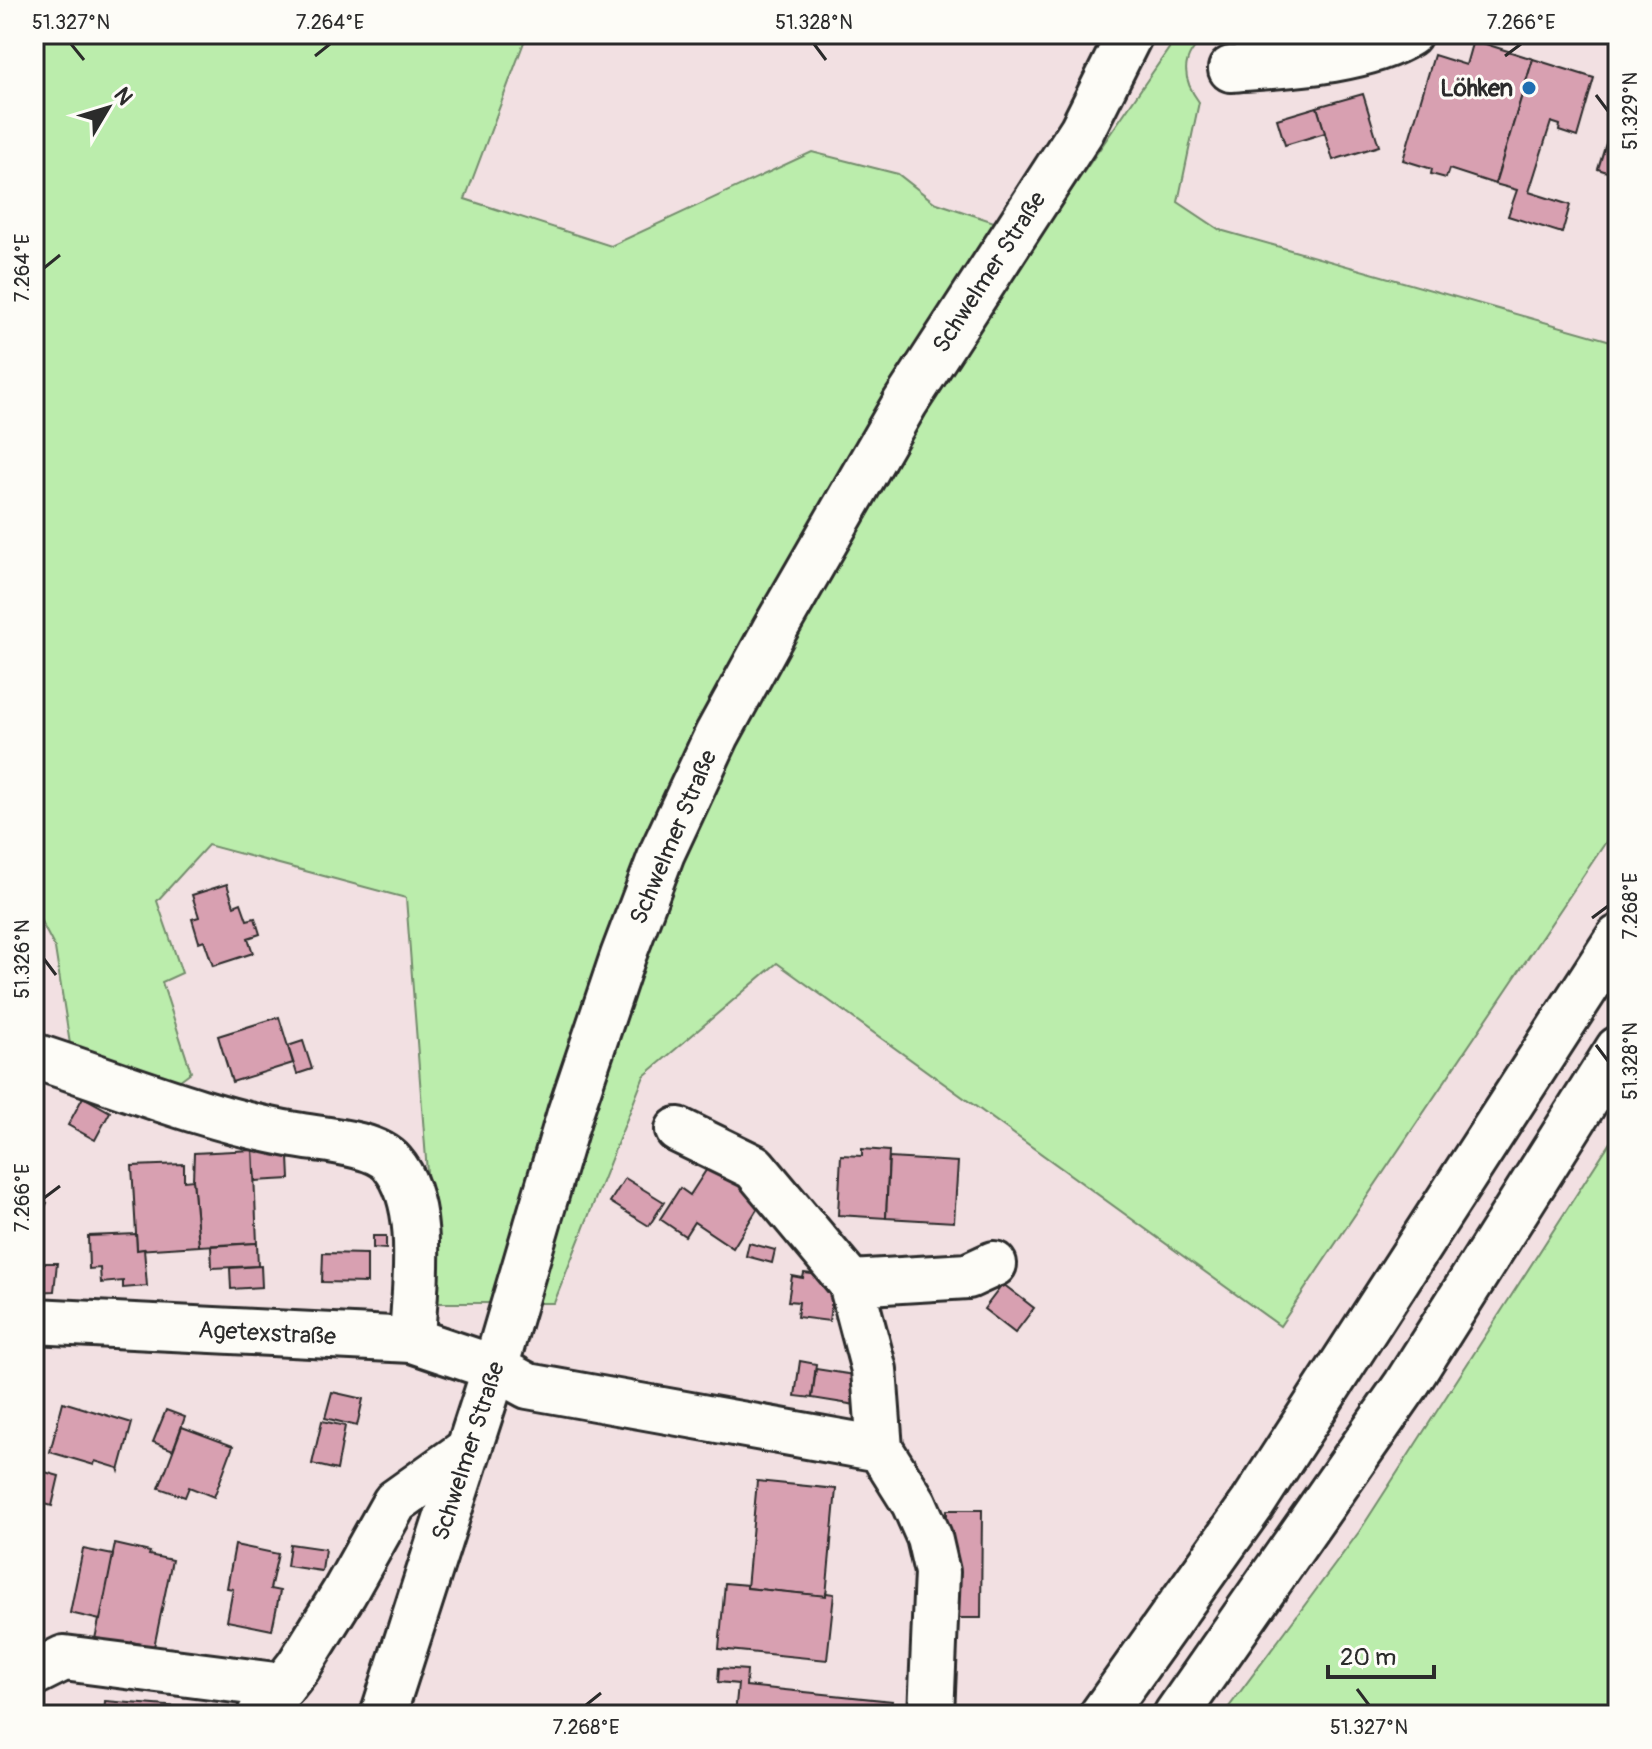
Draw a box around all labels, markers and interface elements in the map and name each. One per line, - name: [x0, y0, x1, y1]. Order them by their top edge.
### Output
- text: 51.327°N: [32, 10, 110, 35]
- text: 7.264°E: [296, 10, 364, 35]
- text: 51.328°N: [775, 10, 853, 35]
- text: 7.266°E: [1487, 10, 1555, 35]
- north arrow: [68, 68, 148, 148]
- text: 51.329°N: [1618, 72, 1643, 150]
- place label: Löhken: [1440, 74, 1513, 103]
- marker: Löhken: [1520, 79, 1538, 97]
- text: N: [107, 82, 139, 111]
- street label: Schwelmer Straße: [926, 186, 1052, 358]
- text: 7.264°E: [10, 234, 35, 302]
- street label: Schwelmer Straße: [624, 746, 723, 929]
- text: 7.268°E: [1618, 872, 1643, 940]
- text: 51.326°N: [10, 919, 35, 999]
- text: 51.328°N: [1618, 1022, 1643, 1100]
- text: 7.266°E: [10, 1164, 35, 1232]
- street label: Agetexstraße: [197, 1315, 337, 1352]
- street label: Schwelmer Straße: [426, 1358, 511, 1544]
- scale bar: [1328, 1629, 1434, 1679]
- text: 20 m: [1340, 1643, 1396, 1672]
- text: 7.268°E: [552, 1715, 620, 1740]
- text: 51.327°N: [1330, 1715, 1408, 1740]

